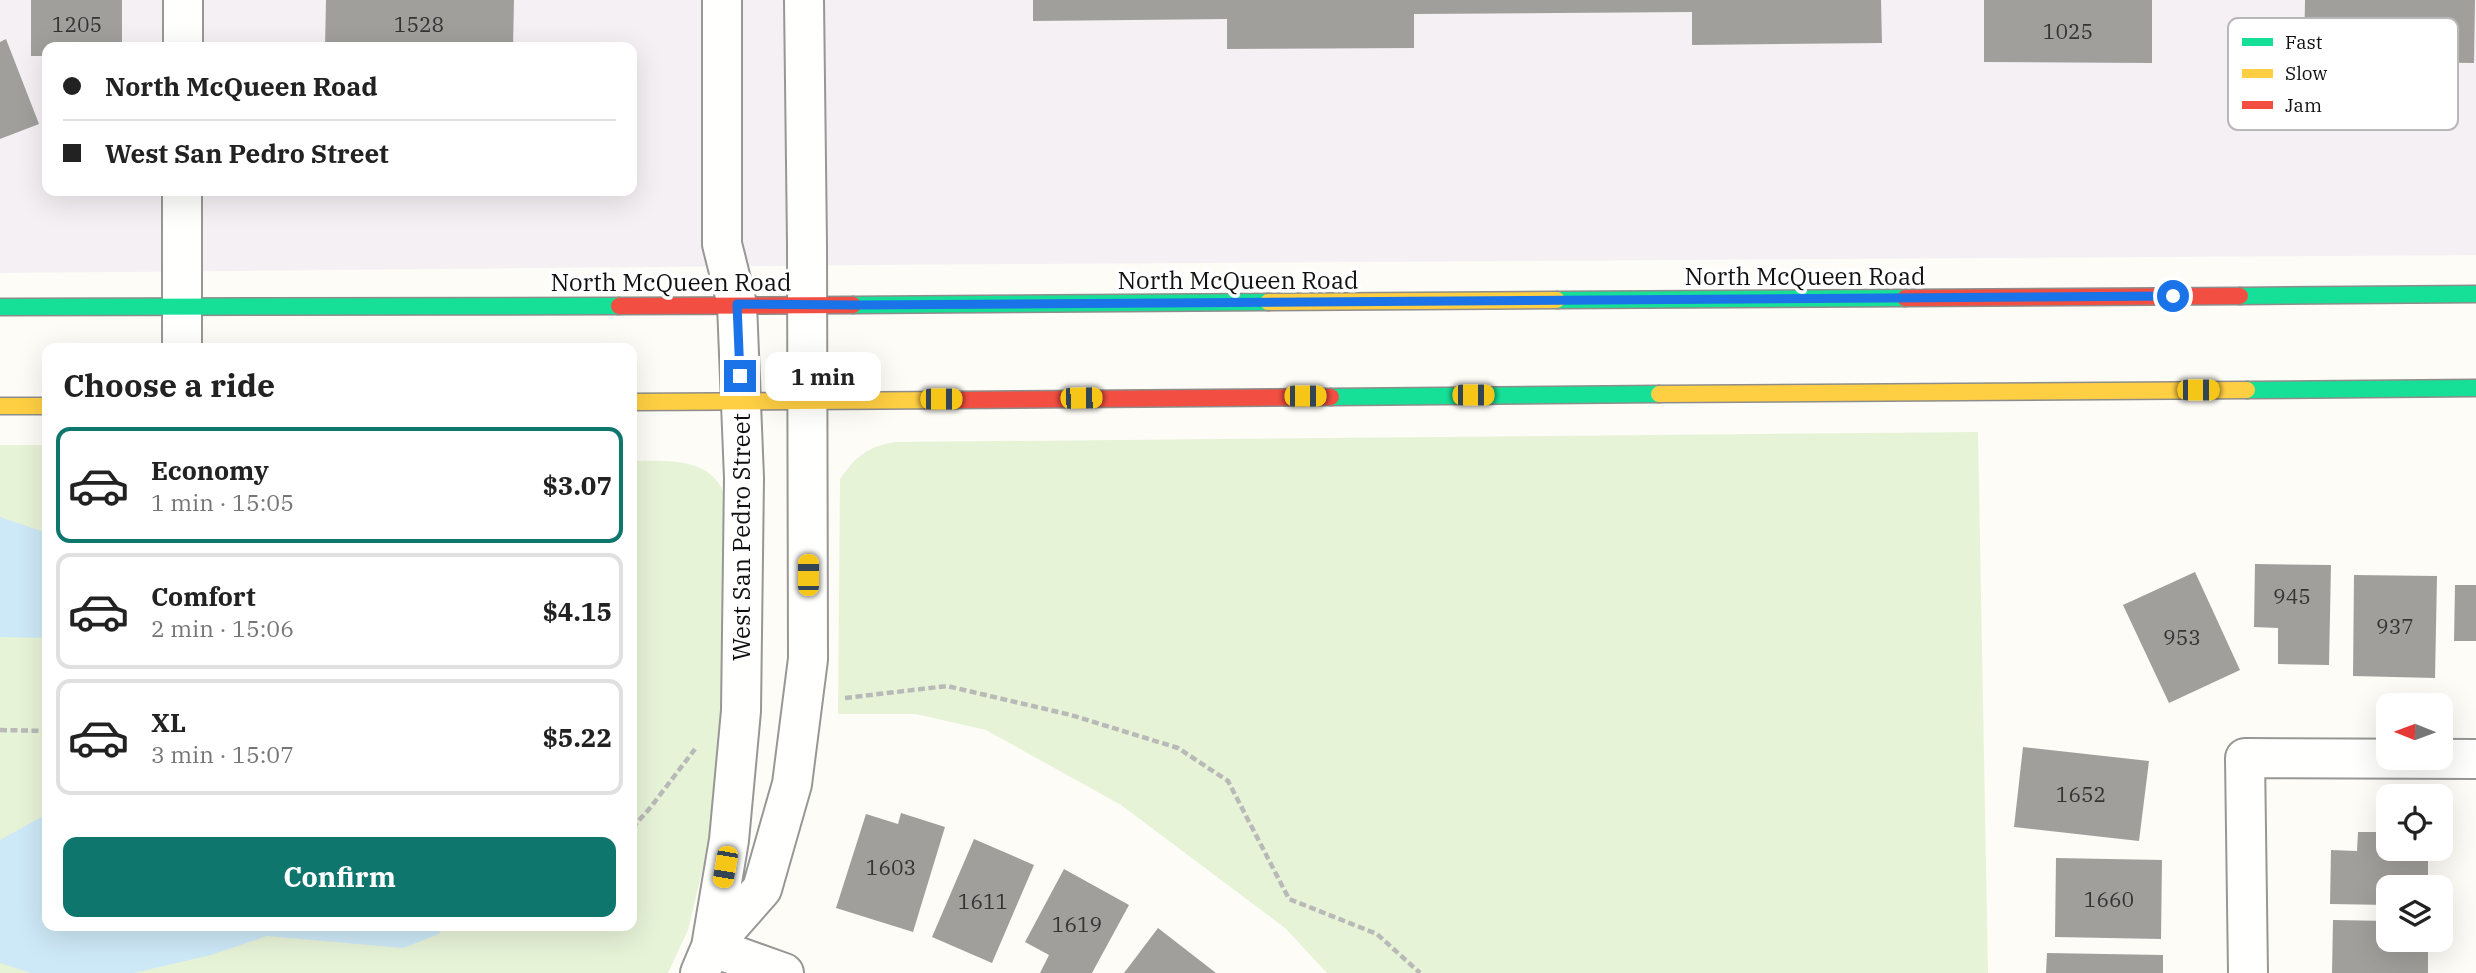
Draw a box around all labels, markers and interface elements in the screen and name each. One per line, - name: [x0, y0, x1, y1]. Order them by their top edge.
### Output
- house number: 1205: [52, 10, 102, 38]
- house number: 1528: [394, 10, 444, 38]
- house number: 1025: [2043, 17, 2093, 45]
- legend: [2228, 18, 2458, 130]
- text: Fast: [2285, 30, 2323, 54]
- text: Slow: [2285, 61, 2327, 85]
- text: North McQueen Road: [105, 69, 378, 103]
- text: Jam: [2285, 93, 2322, 117]
- text: West San Pedro Street: [105, 136, 389, 170]
- street label: North McQueen Road: [1684, 260, 1926, 292]
- street label: North McQueen Road: [1117, 264, 1359, 296]
- street label: North McQueen Road: [550, 266, 792, 298]
- route start: [2157, 280, 2189, 312]
- callout: 1 min: [764, 352, 880, 400]
- route end: [724, 360, 756, 392]
- text: 1 min: [791, 361, 855, 391]
- text: Choose a ride: [63, 364, 275, 406]
- car: [2178, 380, 2220, 401]
- car: [1453, 385, 1495, 406]
- car: [1285, 386, 1327, 407]
- car: [1060, 387, 1103, 409]
- car: [921, 389, 963, 410]
- street label: West San Pedro Street: [725, 413, 757, 661]
- text: Economy: [151, 453, 269, 487]
- icon: car: [67, 454, 130, 517]
- text: $3.07: [542, 468, 612, 502]
- text: 1 min · 15:05: [151, 487, 294, 517]
- car: [798, 554, 819, 596]
- text: Comfort: [151, 579, 256, 613]
- icon: car: [67, 580, 130, 643]
- house number: 945: [2273, 582, 2311, 610]
- text: $4.15: [542, 594, 612, 628]
- house number: 937: [2376, 612, 2414, 640]
- text: 2 min · 15:06: [151, 613, 294, 643]
- house number: 953: [2163, 623, 2201, 651]
- north arrow: [2376, 693, 2454, 770]
- map controls: [2376, 693, 2453, 952]
- text: XL: [151, 705, 186, 739]
- icon: car: [67, 706, 130, 769]
- text: $5.22: [542, 720, 612, 754]
- text: 3 min · 15:07: [151, 739, 294, 769]
- house number: 1652: [2056, 780, 2106, 808]
- button: locate: [2376, 784, 2453, 861]
- button: Confirm: [63, 837, 616, 917]
- car: [712, 844, 739, 890]
- house number: 1603: [866, 853, 916, 881]
- button: layers: [2376, 875, 2453, 952]
- house number: 1660: [2084, 885, 2134, 913]
- house number: 1611: [958, 887, 1008, 915]
- house number: 1619: [1052, 910, 1102, 938]

